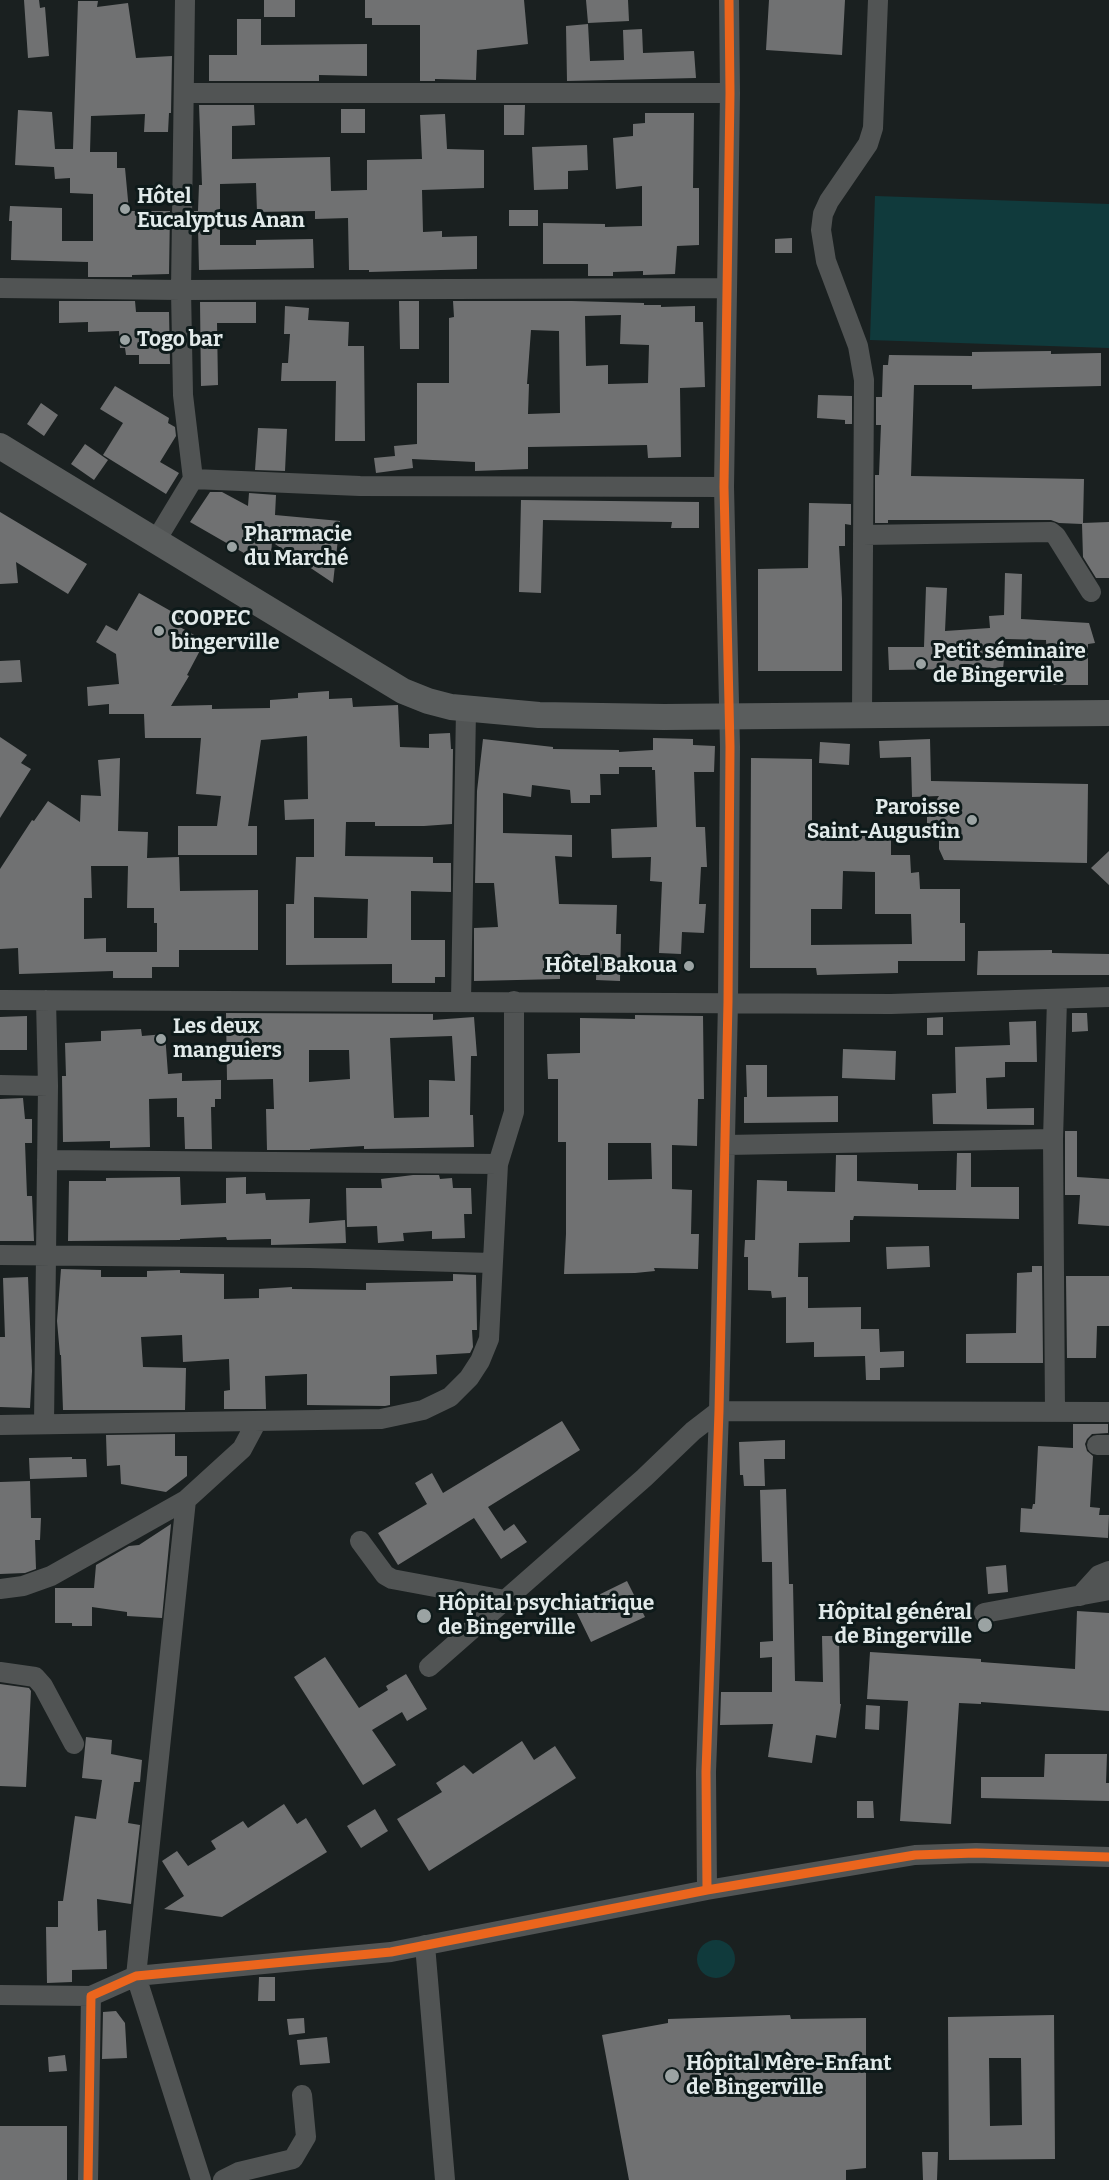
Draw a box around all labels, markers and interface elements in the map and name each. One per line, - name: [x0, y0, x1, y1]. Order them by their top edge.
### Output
- place label: Hôtel Eucalyptus Anan: [137, 184, 305, 234]
- marker: Hôtel Eucalyptus Anan: [118, 202, 132, 216]
- place label: Togo bar: [137, 327, 223, 353]
- marker: Togo bar: [118, 333, 132, 347]
- place label: Pharmacie du Marché: [244, 522, 352, 572]
- marker: Pharmacie du Marché: [225, 540, 239, 554]
- place label: CO0PEC bingerville: [171, 606, 280, 656]
- marker: CO0PEC bingerville: [152, 624, 166, 638]
- place label: Petit séminaire de Bingervile: [933, 639, 1086, 689]
- marker: Petit séminaire de Bingervile: [914, 657, 928, 671]
- place label: Paroisse Saint-Augustin: [807, 795, 960, 845]
- marker: Paroisse Saint-Augustin: [965, 813, 979, 827]
- place label: Hôtel Bakoua: [545, 953, 677, 979]
- marker: Hôtel Bakoua: [682, 959, 696, 973]
- place label: Les deux manguiers: [173, 1014, 282, 1064]
- marker: Les deux manguiers: [154, 1032, 168, 1046]
- place label: Hôpital psychiatrique de Bingerville: [438, 1591, 654, 1641]
- place label: Hôpital général de Bingerville: [818, 1600, 972, 1650]
- marker: Hôpital psychiatrique de Bingerville: [415, 1607, 433, 1625]
- marker: Hôpital général de Bingerville: [976, 1616, 994, 1634]
- place label: Hôpital Mère-Enfant de Bingerville: [686, 2051, 892, 2101]
- marker: Hôpital Mère-Enfant de Bingerville: [663, 2067, 681, 2085]

